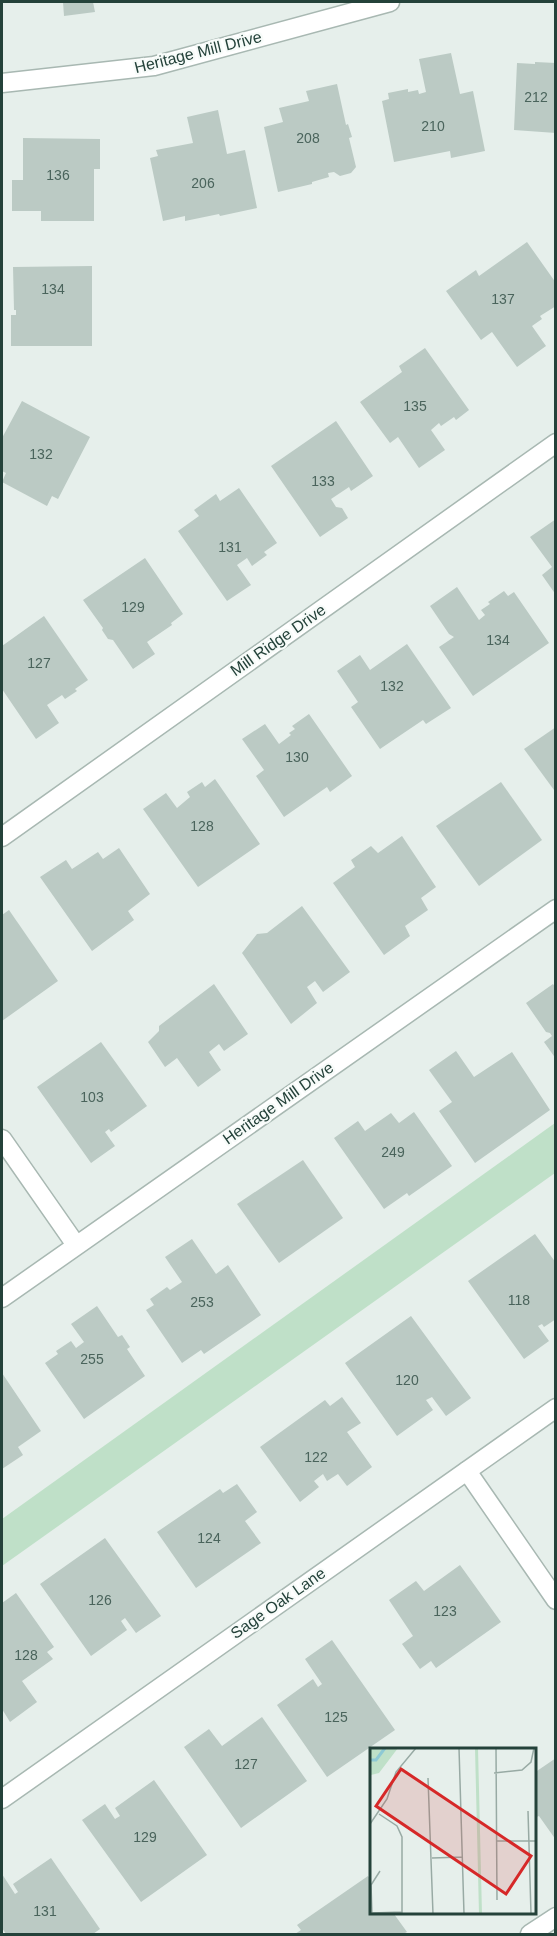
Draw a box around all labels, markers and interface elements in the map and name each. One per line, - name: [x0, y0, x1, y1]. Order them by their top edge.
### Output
- street label: Heritage Mill Drive: [133, 28, 264, 76]
- house number: 212: [524, 89, 548, 105]
- house number: 210: [421, 118, 445, 134]
- house number: 208: [296, 130, 320, 146]
- house number: 136: [46, 167, 70, 183]
- house number: 206: [191, 175, 215, 191]
- house number: 134: [41, 281, 65, 297]
- house number: 137: [491, 291, 515, 307]
- house number: 135: [403, 398, 427, 414]
- house number: 132: [29, 446, 53, 462]
- house number: 133: [311, 473, 335, 489]
- house number: 131: [218, 539, 242, 555]
- house number: 129: [121, 599, 145, 615]
- street label: Mill Ridge Drive: [227, 601, 329, 679]
- house number: 134: [486, 632, 510, 648]
- house number: 127: [27, 655, 51, 671]
- house number: 132: [380, 678, 404, 694]
- house number: 130: [285, 749, 309, 765]
- house number: 128: [190, 818, 214, 834]
- street label: Heritage Mill Drive: [220, 1058, 336, 1147]
- house number: 103: [80, 1089, 104, 1105]
- house number: 249: [381, 1144, 405, 1160]
- house number: 118: [508, 1292, 530, 1308]
- house number: 253: [190, 1294, 214, 1310]
- house number: 255: [80, 1351, 104, 1367]
- house number: 120: [395, 1372, 419, 1388]
- house number: 122: [304, 1449, 328, 1465]
- house number: 124: [197, 1530, 221, 1546]
- street label: Sage Oak Lane: [228, 1564, 328, 1642]
- house number: 126: [88, 1592, 112, 1608]
- house number: 123: [433, 1603, 457, 1619]
- house number: 128: [14, 1647, 38, 1663]
- house number: 125: [324, 1709, 348, 1725]
- inset map: [370, 1748, 536, 1915]
- house number: 127: [234, 1756, 258, 1772]
- house number: 129: [133, 1829, 157, 1845]
- house number: 131: [33, 1903, 57, 1919]

